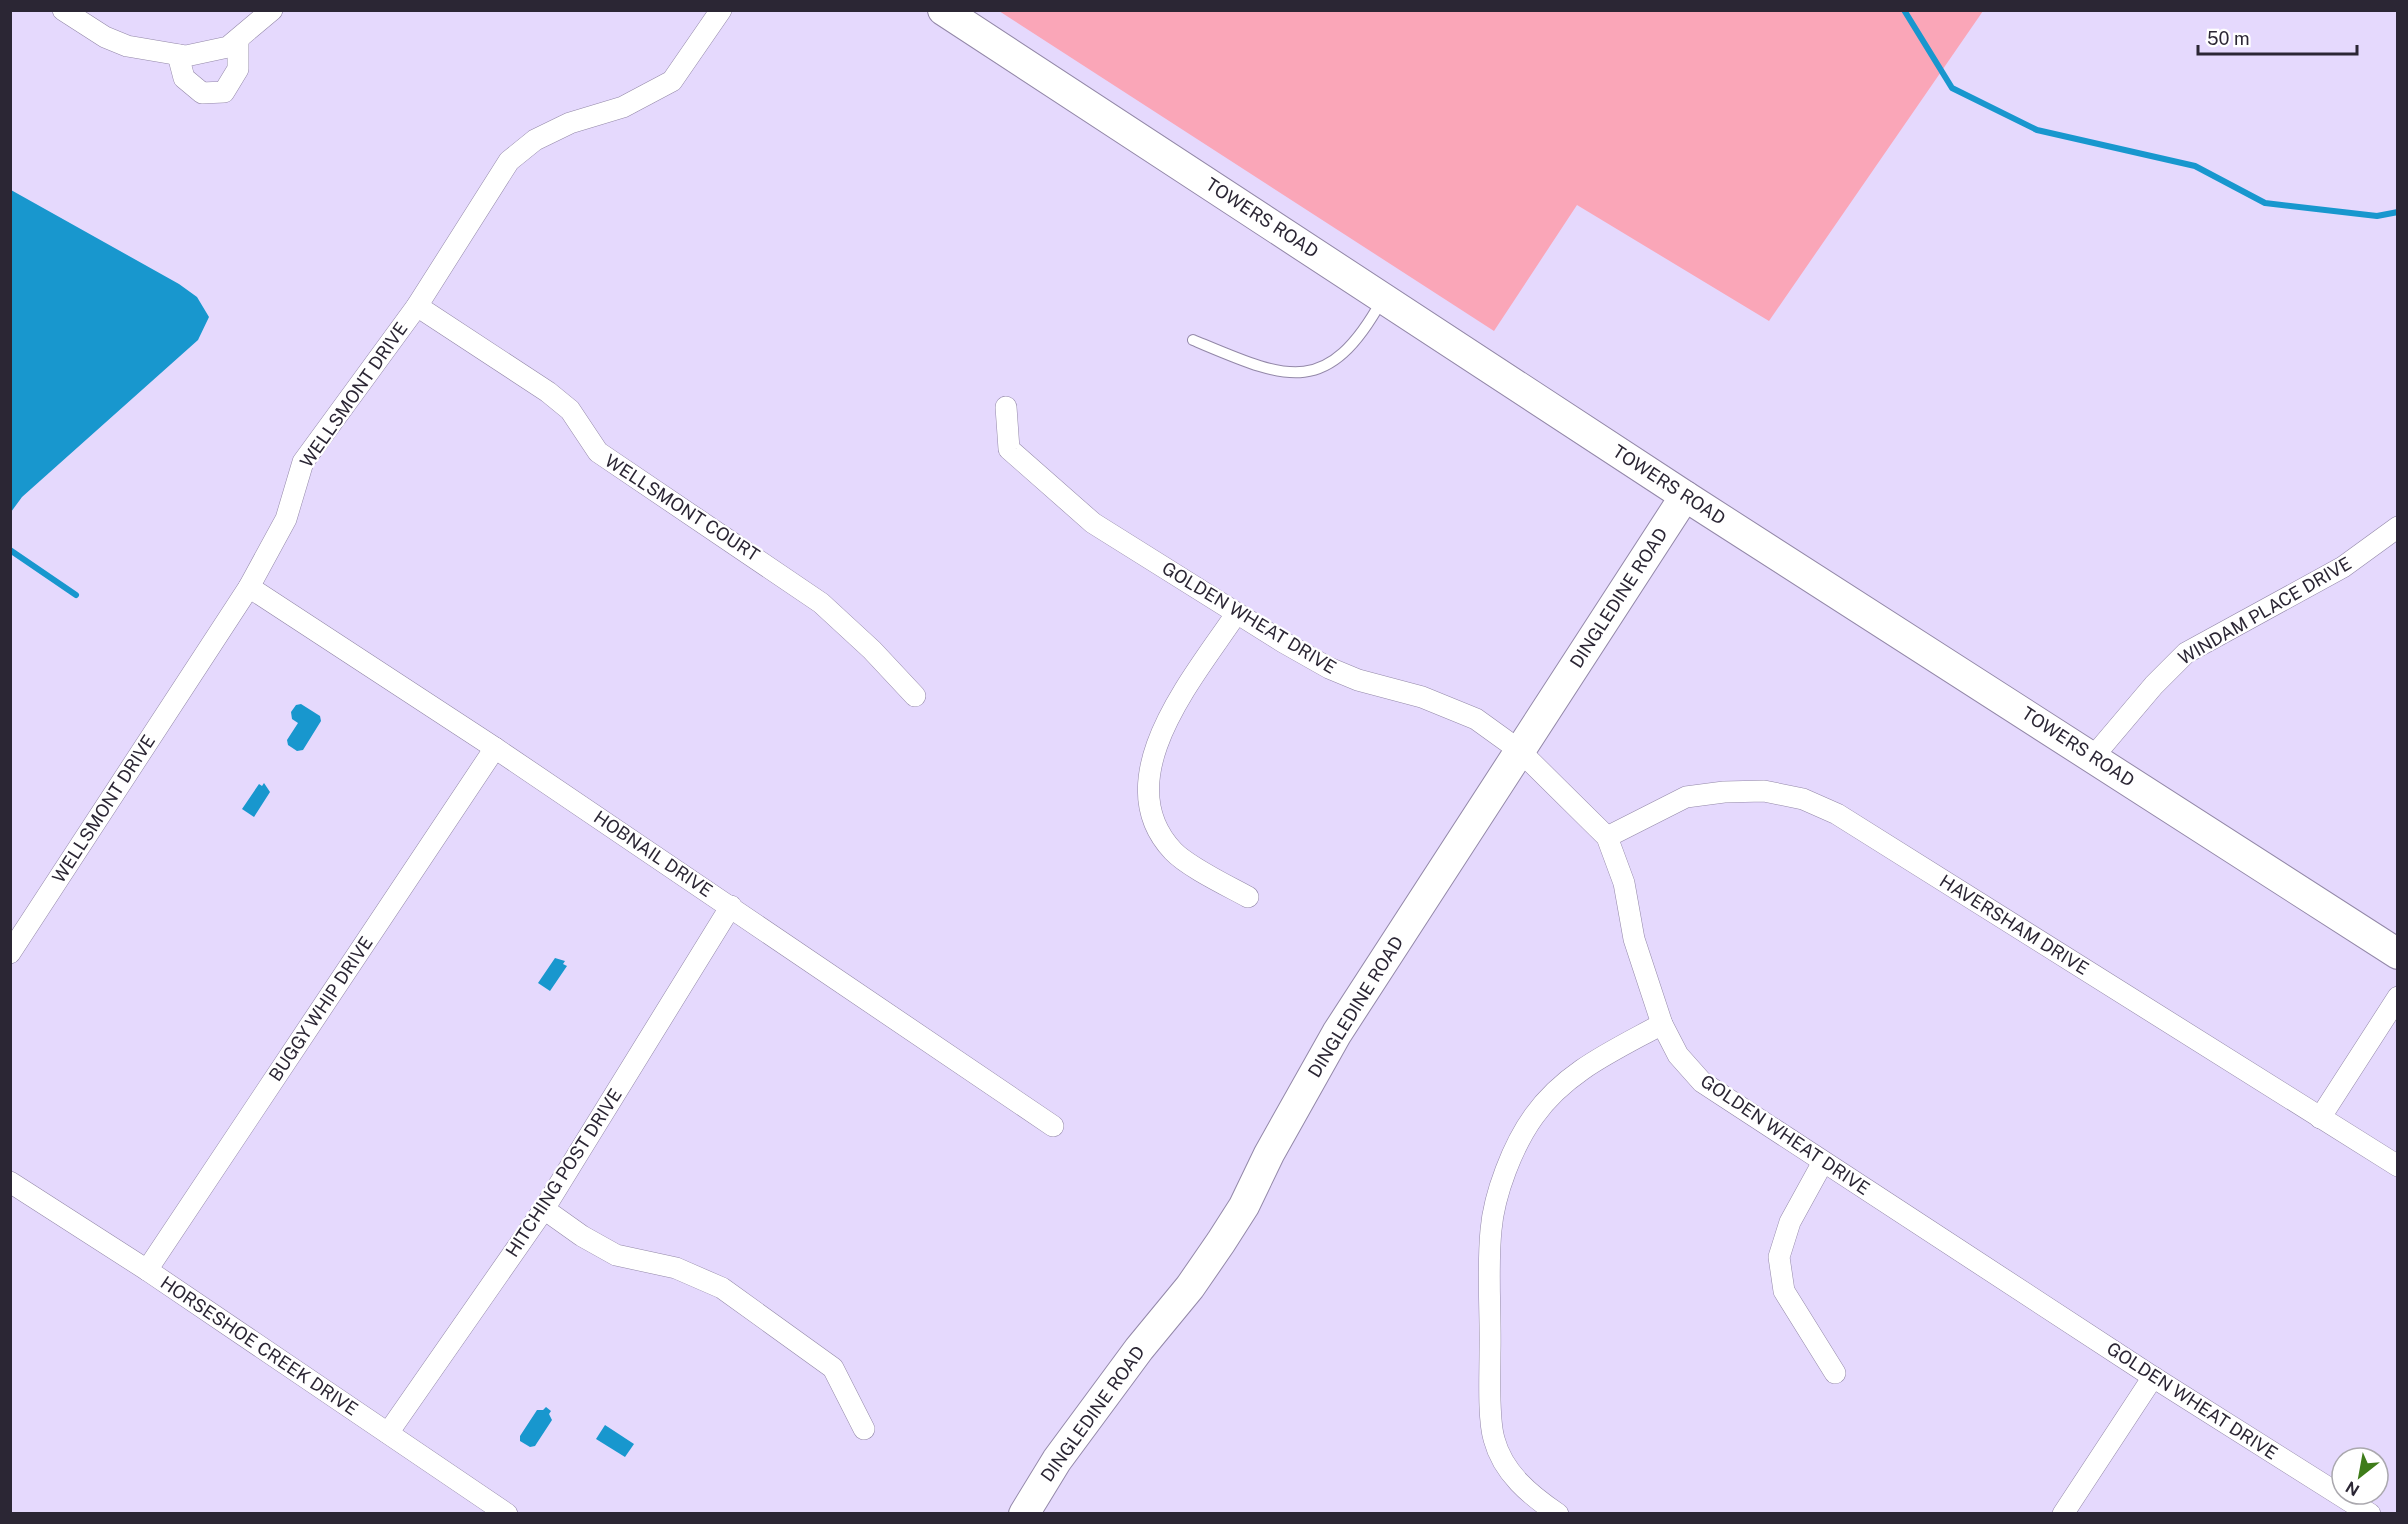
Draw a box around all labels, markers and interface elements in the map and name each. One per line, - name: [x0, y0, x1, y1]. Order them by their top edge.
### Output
- scale bar: [2198, 18, 2357, 56]
- text: 50 m: [2207, 28, 2250, 49]
- street label: TOWERS ROAD: [1202, 173, 1323, 262]
- street label: WELLSMONT DRIVE: [296, 318, 412, 471]
- street label: TOWERS ROAD: [1609, 440, 1730, 529]
- street label: WELLSMONT COURT: [601, 450, 764, 566]
- street label: DINGLEDINE ROAD: [1566, 524, 1672, 672]
- street label: WINDAM PLACE DRIVE: [2175, 552, 2355, 669]
- street label: GOLDEN WHEAT DRIVE: [1158, 557, 1340, 678]
- street label: TOWERS ROAD: [2018, 702, 2139, 791]
- street label: WELLSMONT DRIVE: [48, 731, 159, 887]
- street label: HOBNAIL DRIVE: [590, 806, 717, 901]
- street label: HAVERSHAM DRIVE: [1936, 870, 2093, 979]
- street label: BUGGY WHIP DRIVE: [264, 932, 377, 1085]
- street label: DINGLEDINE ROAD: [1304, 932, 1408, 1081]
- street label: GOLDEN WHEAT DRIVE: [1697, 1070, 1874, 1199]
- street label: HITCHING POST DRIVE: [501, 1085, 626, 1261]
- street label: HORSESHOE CREEK DRIVE: [157, 1272, 362, 1420]
- street label: GOLDEN WHEAT DRIVE: [2103, 1337, 2282, 1464]
- street label: DINGLEDINE ROAD: [1036, 1342, 1149, 1486]
- north arrow: [2330, 1446, 2390, 1506]
- text: N: [2342, 1477, 2363, 1500]

